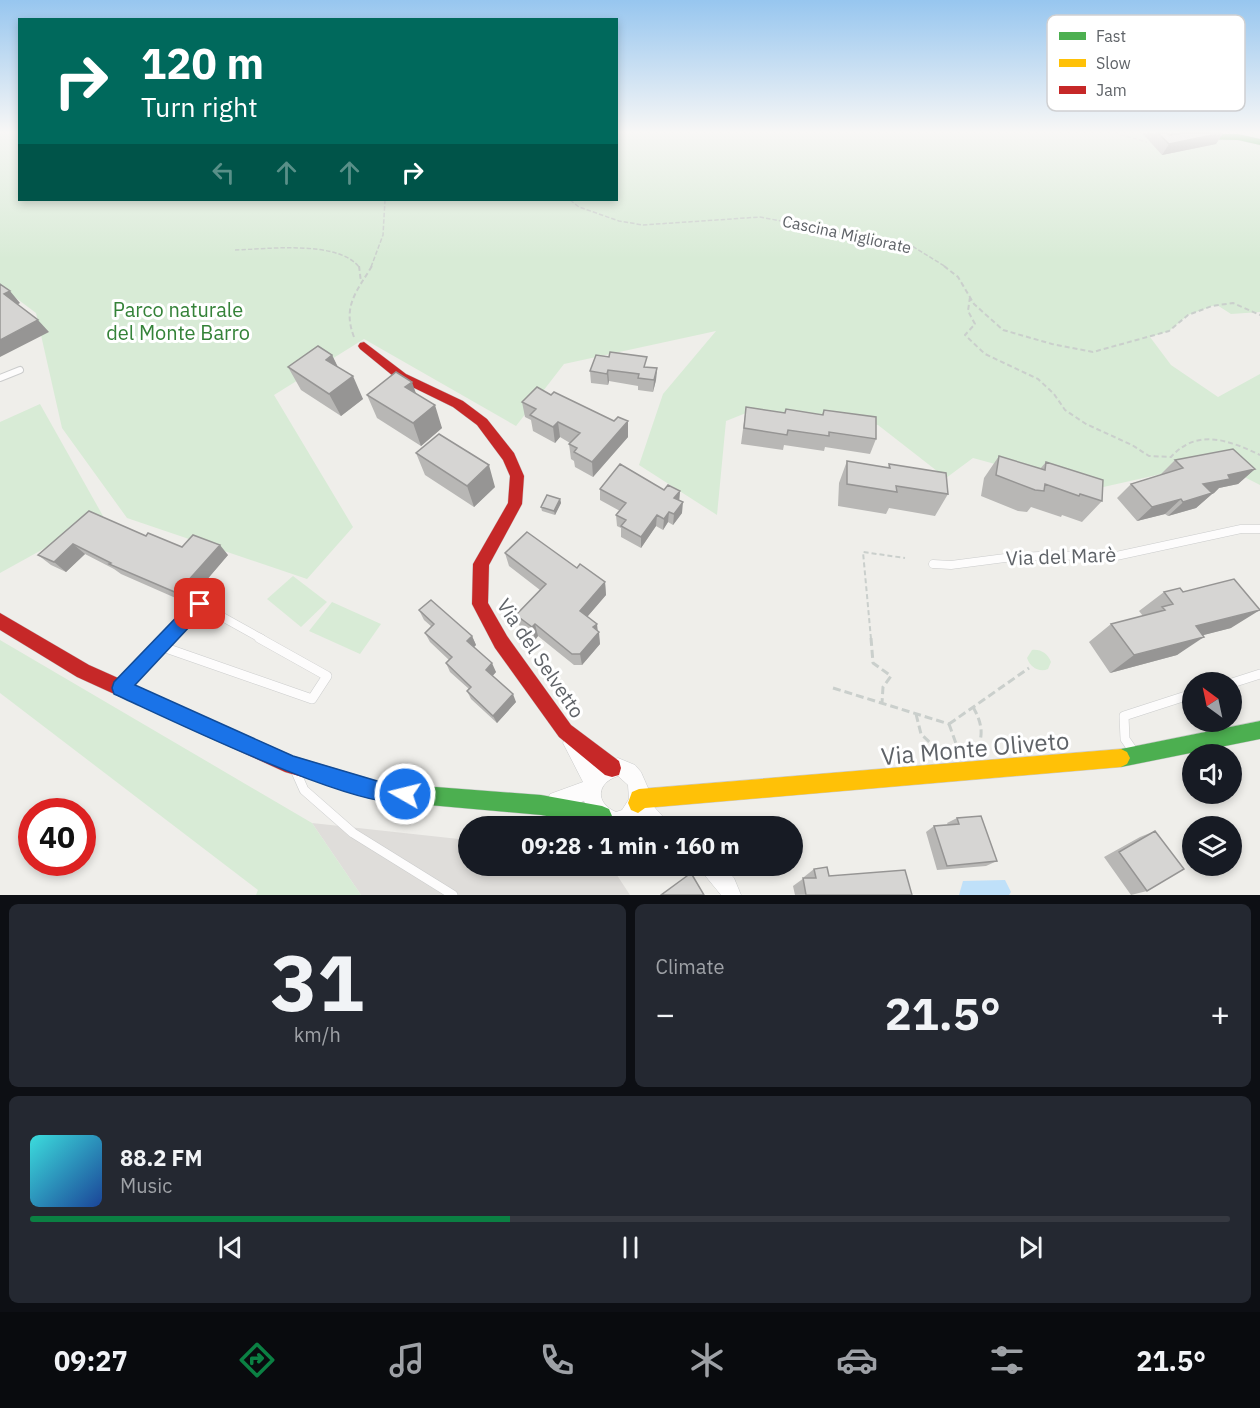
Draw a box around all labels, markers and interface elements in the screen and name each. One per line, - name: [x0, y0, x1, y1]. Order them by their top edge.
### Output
- legend: [1047, 15, 1245, 111]
- text: Fast: [1096, 26, 1126, 46]
- text: 120 m: [141, 36, 264, 91]
- icon: right: [42, 42, 120, 120]
- text: Slow: [1096, 53, 1131, 73]
- text: Jam: [1096, 80, 1127, 100]
- text: Turn right: [141, 89, 258, 124]
- icon: left: [207, 156, 240, 189]
- icon: ahead: [270, 156, 303, 189]
- icon: ahead: [333, 156, 366, 189]
- icon: right: [396, 156, 429, 189]
- street label: Cascina Migliorate: [781, 211, 913, 257]
- park label: Parco naturale del Monte Barro: [106, 296, 250, 346]
- street label: Via del Marè: [1005, 541, 1117, 571]
- pin: [174, 578, 225, 629]
- icon: arrive: [183, 587, 216, 620]
- street label: Via del Selvetto: [491, 593, 591, 723]
- north arrow: [1182, 672, 1242, 732]
- map controls: [1182, 672, 1242, 876]
- street label: Via Monte Oliveto: [880, 724, 1070, 772]
- button: sound: [1182, 744, 1242, 804]
- position arrow: [373, 762, 437, 826]
- speed limit sign: 40: [18, 798, 96, 876]
- button: layers: [1182, 816, 1242, 876]
- text: 09:28 · 1 min · 160 m: [521, 831, 740, 860]
- text: 31: [270, 931, 364, 1032]
- text: Climate: [656, 953, 724, 980]
- text: 21.5°: [885, 984, 1001, 1042]
- text: −: [656, 992, 675, 1035]
- text: +: [1210, 992, 1230, 1035]
- text: km/h: [294, 1021, 341, 1048]
- text: 88.2 FM: [120, 1143, 203, 1172]
- text: Music: [120, 1172, 172, 1199]
- icon: previous: [214, 1231, 247, 1264]
- icon: pause: [614, 1231, 647, 1264]
- icon: next: [1014, 1231, 1047, 1264]
- icon: directions: [236, 1339, 278, 1381]
- icon: music: [386, 1339, 428, 1381]
- icon: phone: [536, 1339, 578, 1381]
- icon: climate: [686, 1339, 728, 1381]
- icon: car: [836, 1339, 878, 1381]
- icon: filters: [986, 1339, 1028, 1381]
- text: 09:27: [54, 1343, 128, 1378]
- text: 21.5°: [1136, 1343, 1206, 1378]

